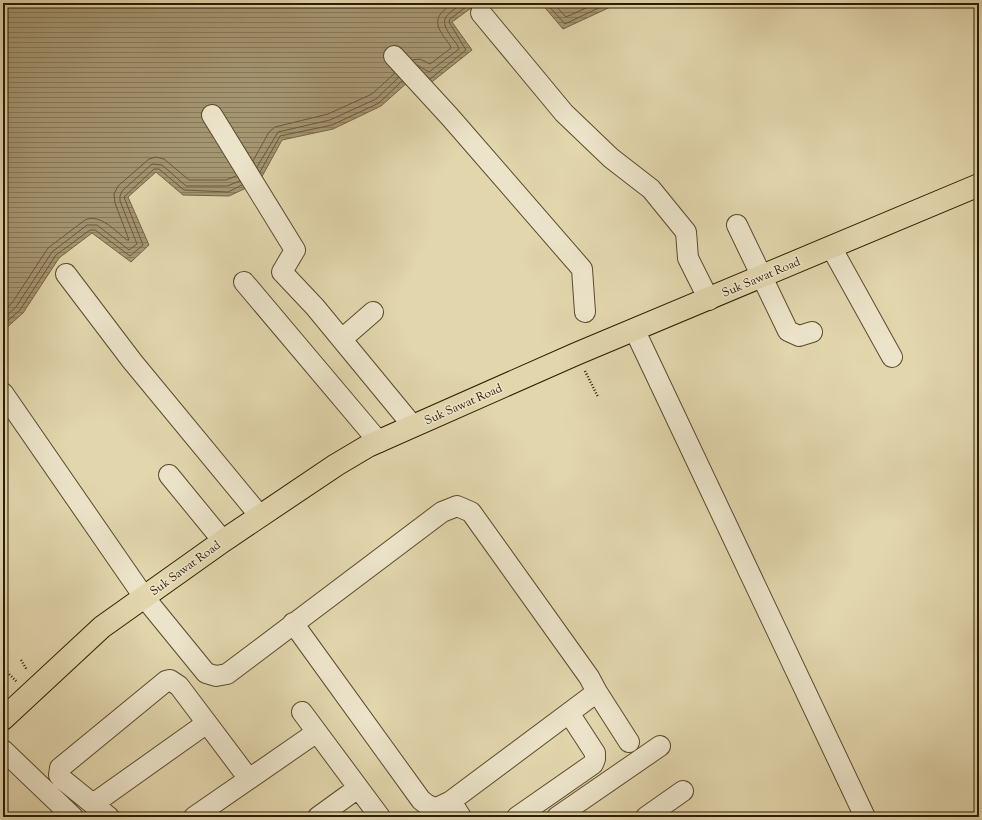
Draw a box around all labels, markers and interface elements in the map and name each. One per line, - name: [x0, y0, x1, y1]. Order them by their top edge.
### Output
- street label: Suk Sawat Road: [719, 253, 804, 303]
- street label: Suk Sawat Road: [422, 380, 505, 430]
- street label: Suk Sawat Road: [146, 537, 225, 601]

